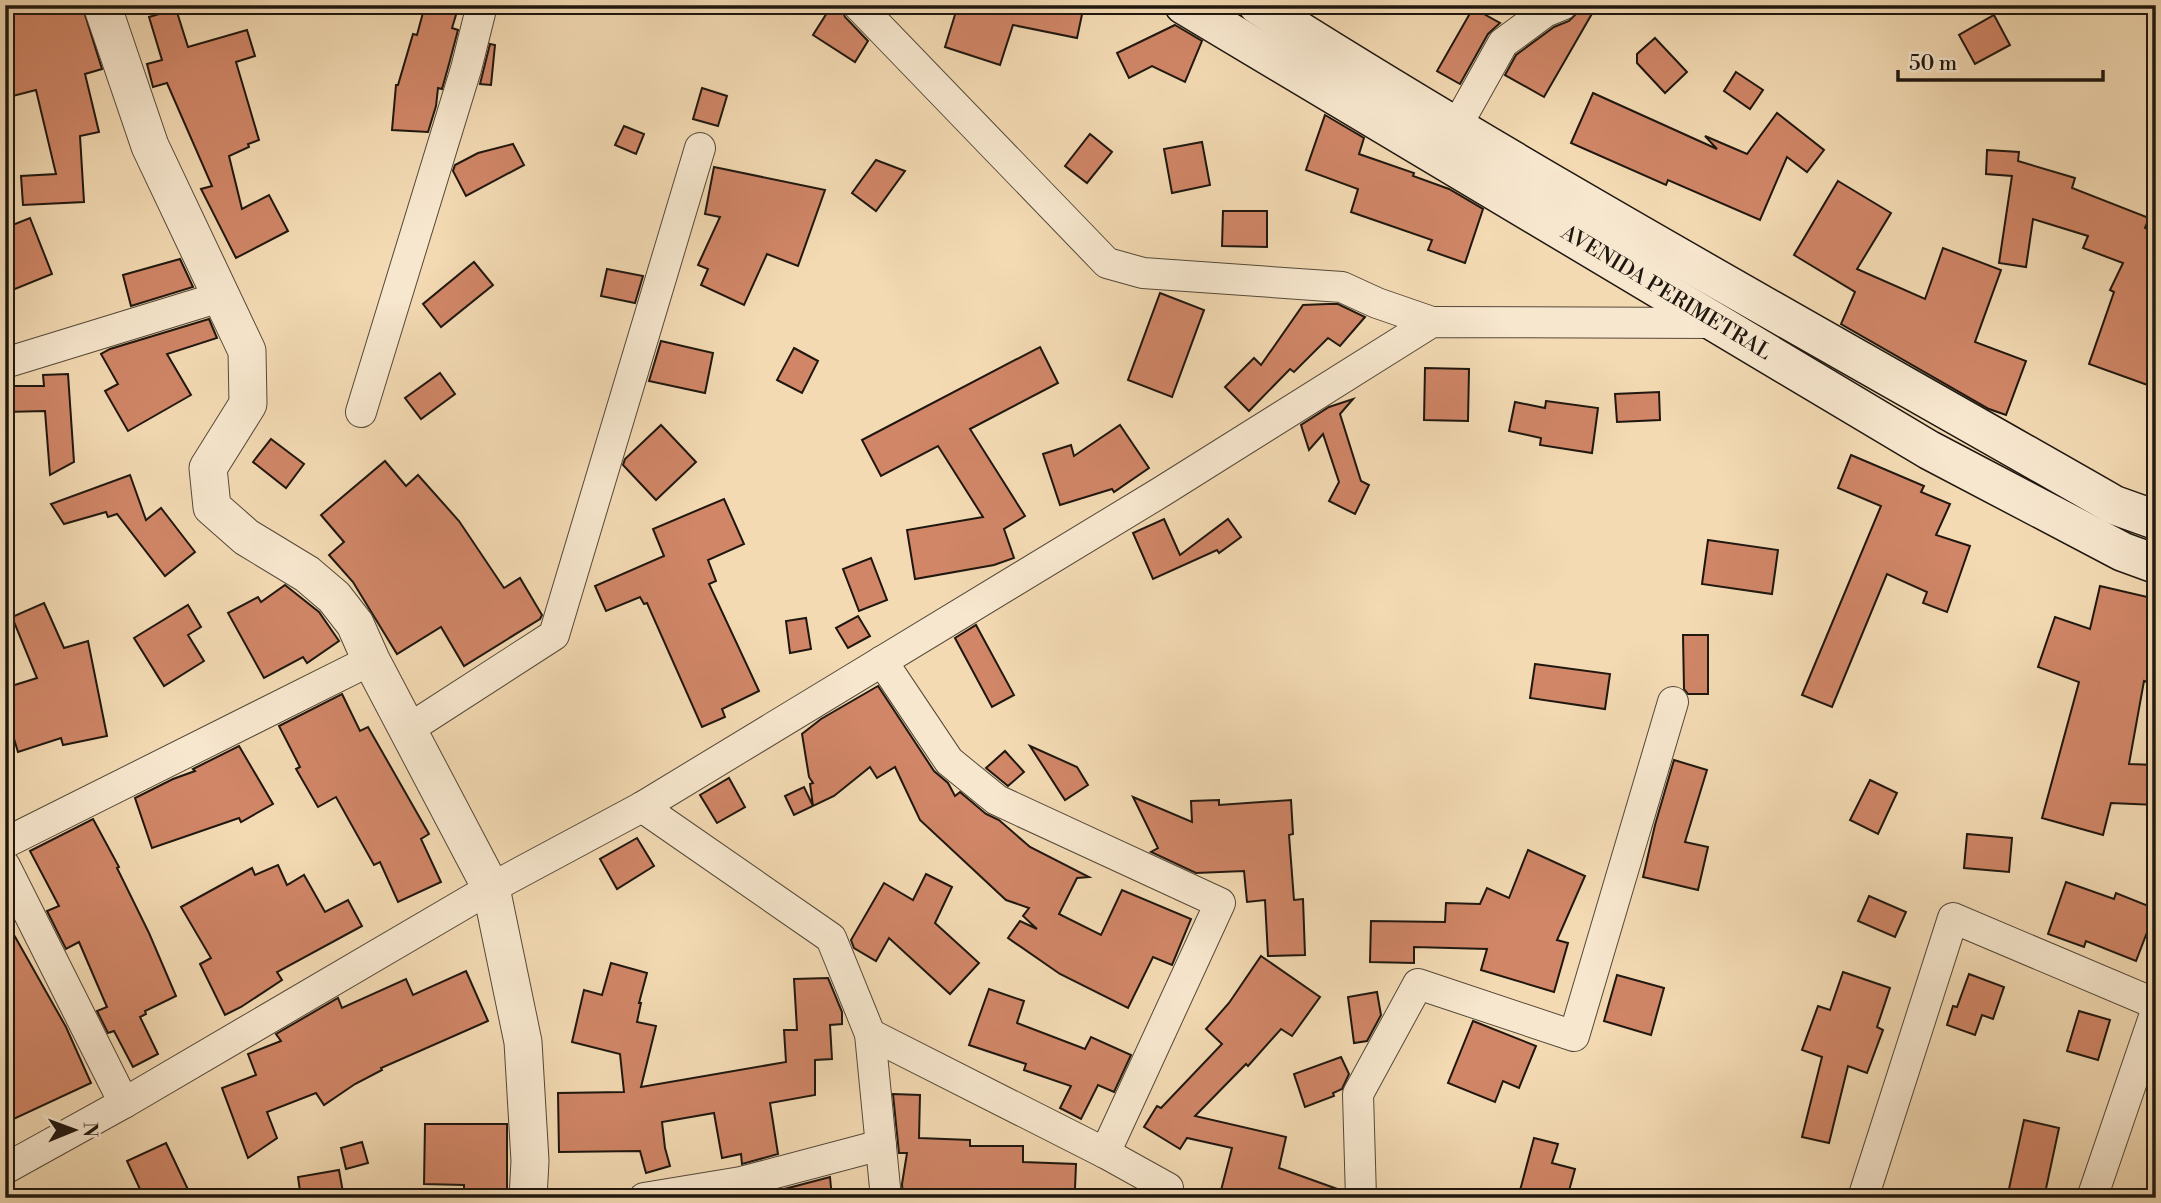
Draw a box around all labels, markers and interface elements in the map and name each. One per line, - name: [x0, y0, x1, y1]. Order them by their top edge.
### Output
- scale bar: [1898, 38, 2103, 82]
- text: 50 m: [1909, 51, 1957, 77]
- street label: AVENIDA PERIMETRAL: [1555, 219, 1776, 366]
- north arrow: [38, 1094, 108, 1164]
- text: N: [78, 1122, 102, 1137]

